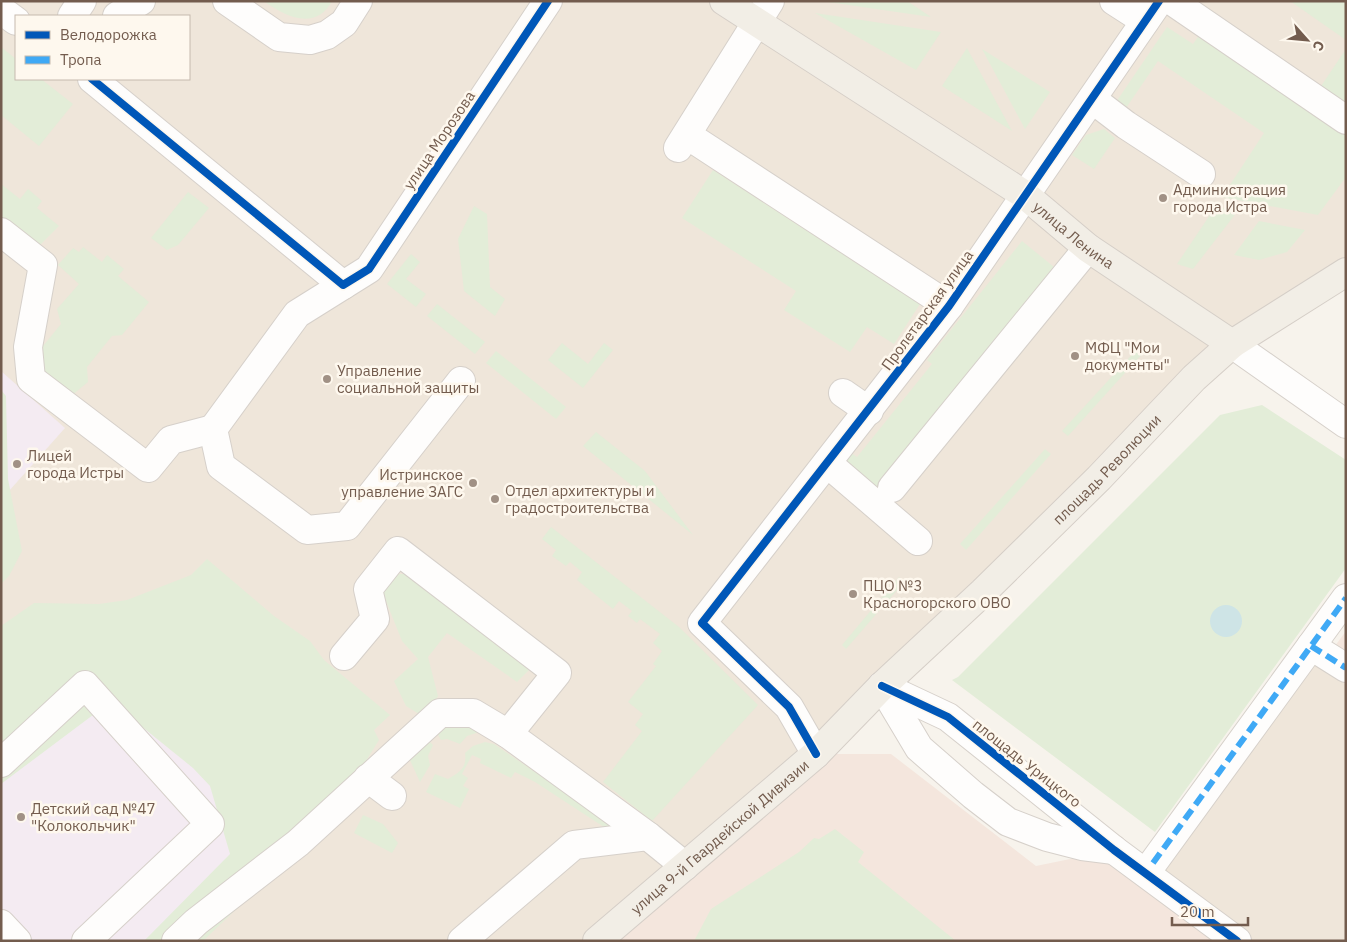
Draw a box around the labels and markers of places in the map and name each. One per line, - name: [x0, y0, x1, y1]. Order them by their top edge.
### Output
- place label: Администрация города Истра: [1173, 180, 1286, 216]
- marker: Администрация города Истра: [1157, 192, 1169, 204]
- place label: МФЦ "Мои документы": [1085, 338, 1170, 374]
- marker: МФЦ "Мои документы": [1069, 350, 1081, 362]
- place label: Управление социальной защиты: [337, 361, 479, 397]
- marker: Управление социальной защиты: [321, 373, 333, 385]
- place label: Лицей города Истры: [27, 446, 124, 482]
- marker: Лицей города Истры: [11, 458, 23, 470]
- place label: Истринское управление ЗАГС: [341, 465, 463, 501]
- marker: Истринское управление ЗАГС: [467, 477, 479, 489]
- place label: Отдел архитектуры и градостроительства: [505, 481, 654, 517]
- marker: Отдел архитектуры и градостроительства: [489, 493, 501, 505]
- place label: ПЦО №3 Красногорского ОВО: [863, 576, 1011, 612]
- marker: ПЦО №3 Красногорского ОВО: [847, 588, 859, 600]
- place label: Детский сад №47 "Колокольчик": [31, 799, 156, 835]
- marker: Детский сад №47 "Колокольчик": [15, 811, 27, 823]

